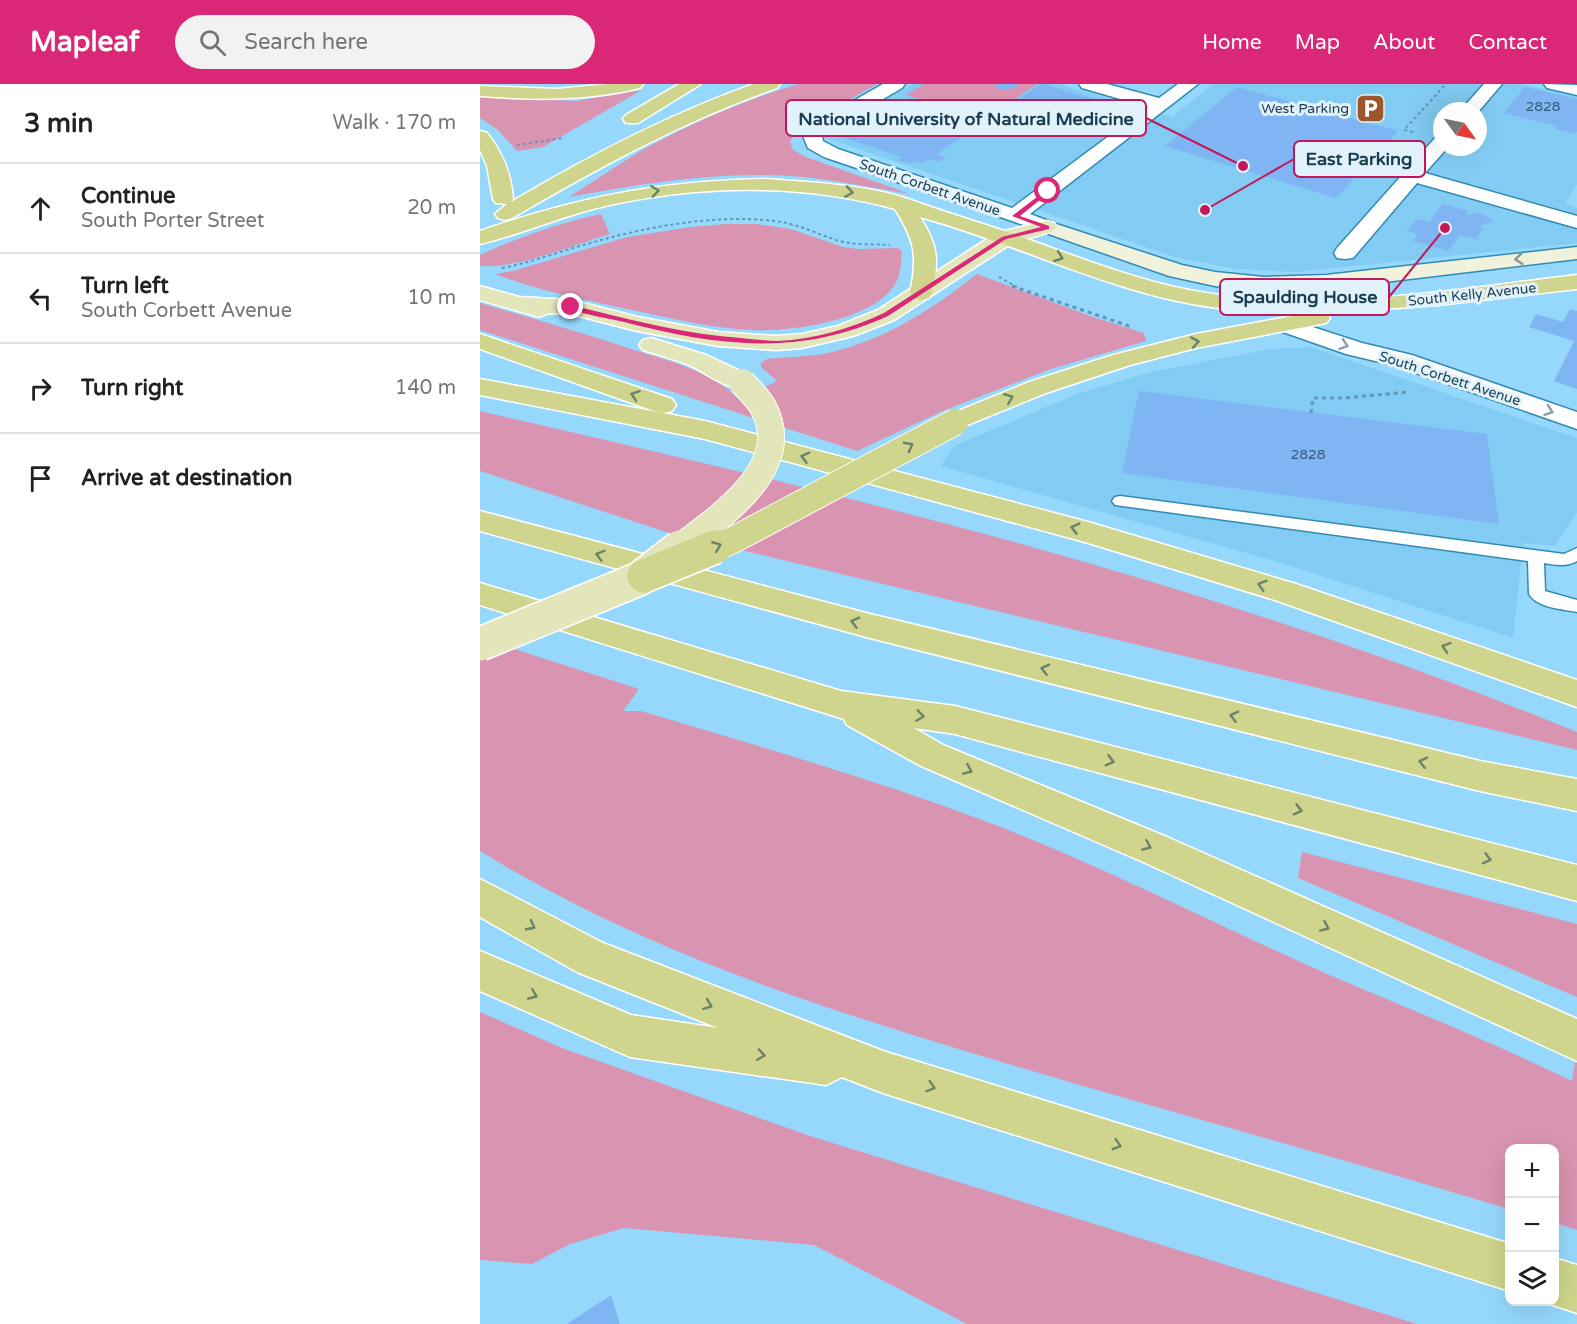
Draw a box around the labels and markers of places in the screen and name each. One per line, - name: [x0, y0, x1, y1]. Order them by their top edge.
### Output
- parking icon: West Parking: [1354, 92, 1386, 124]
- callout: National University of Natural Medicine: [786, 100, 1146, 136]
- place label: West Parking: [1261, 100, 1349, 117]
- callout: East Parking: [1294, 141, 1425, 177]
- callout: Spaulding House: [1220, 279, 1389, 315]

